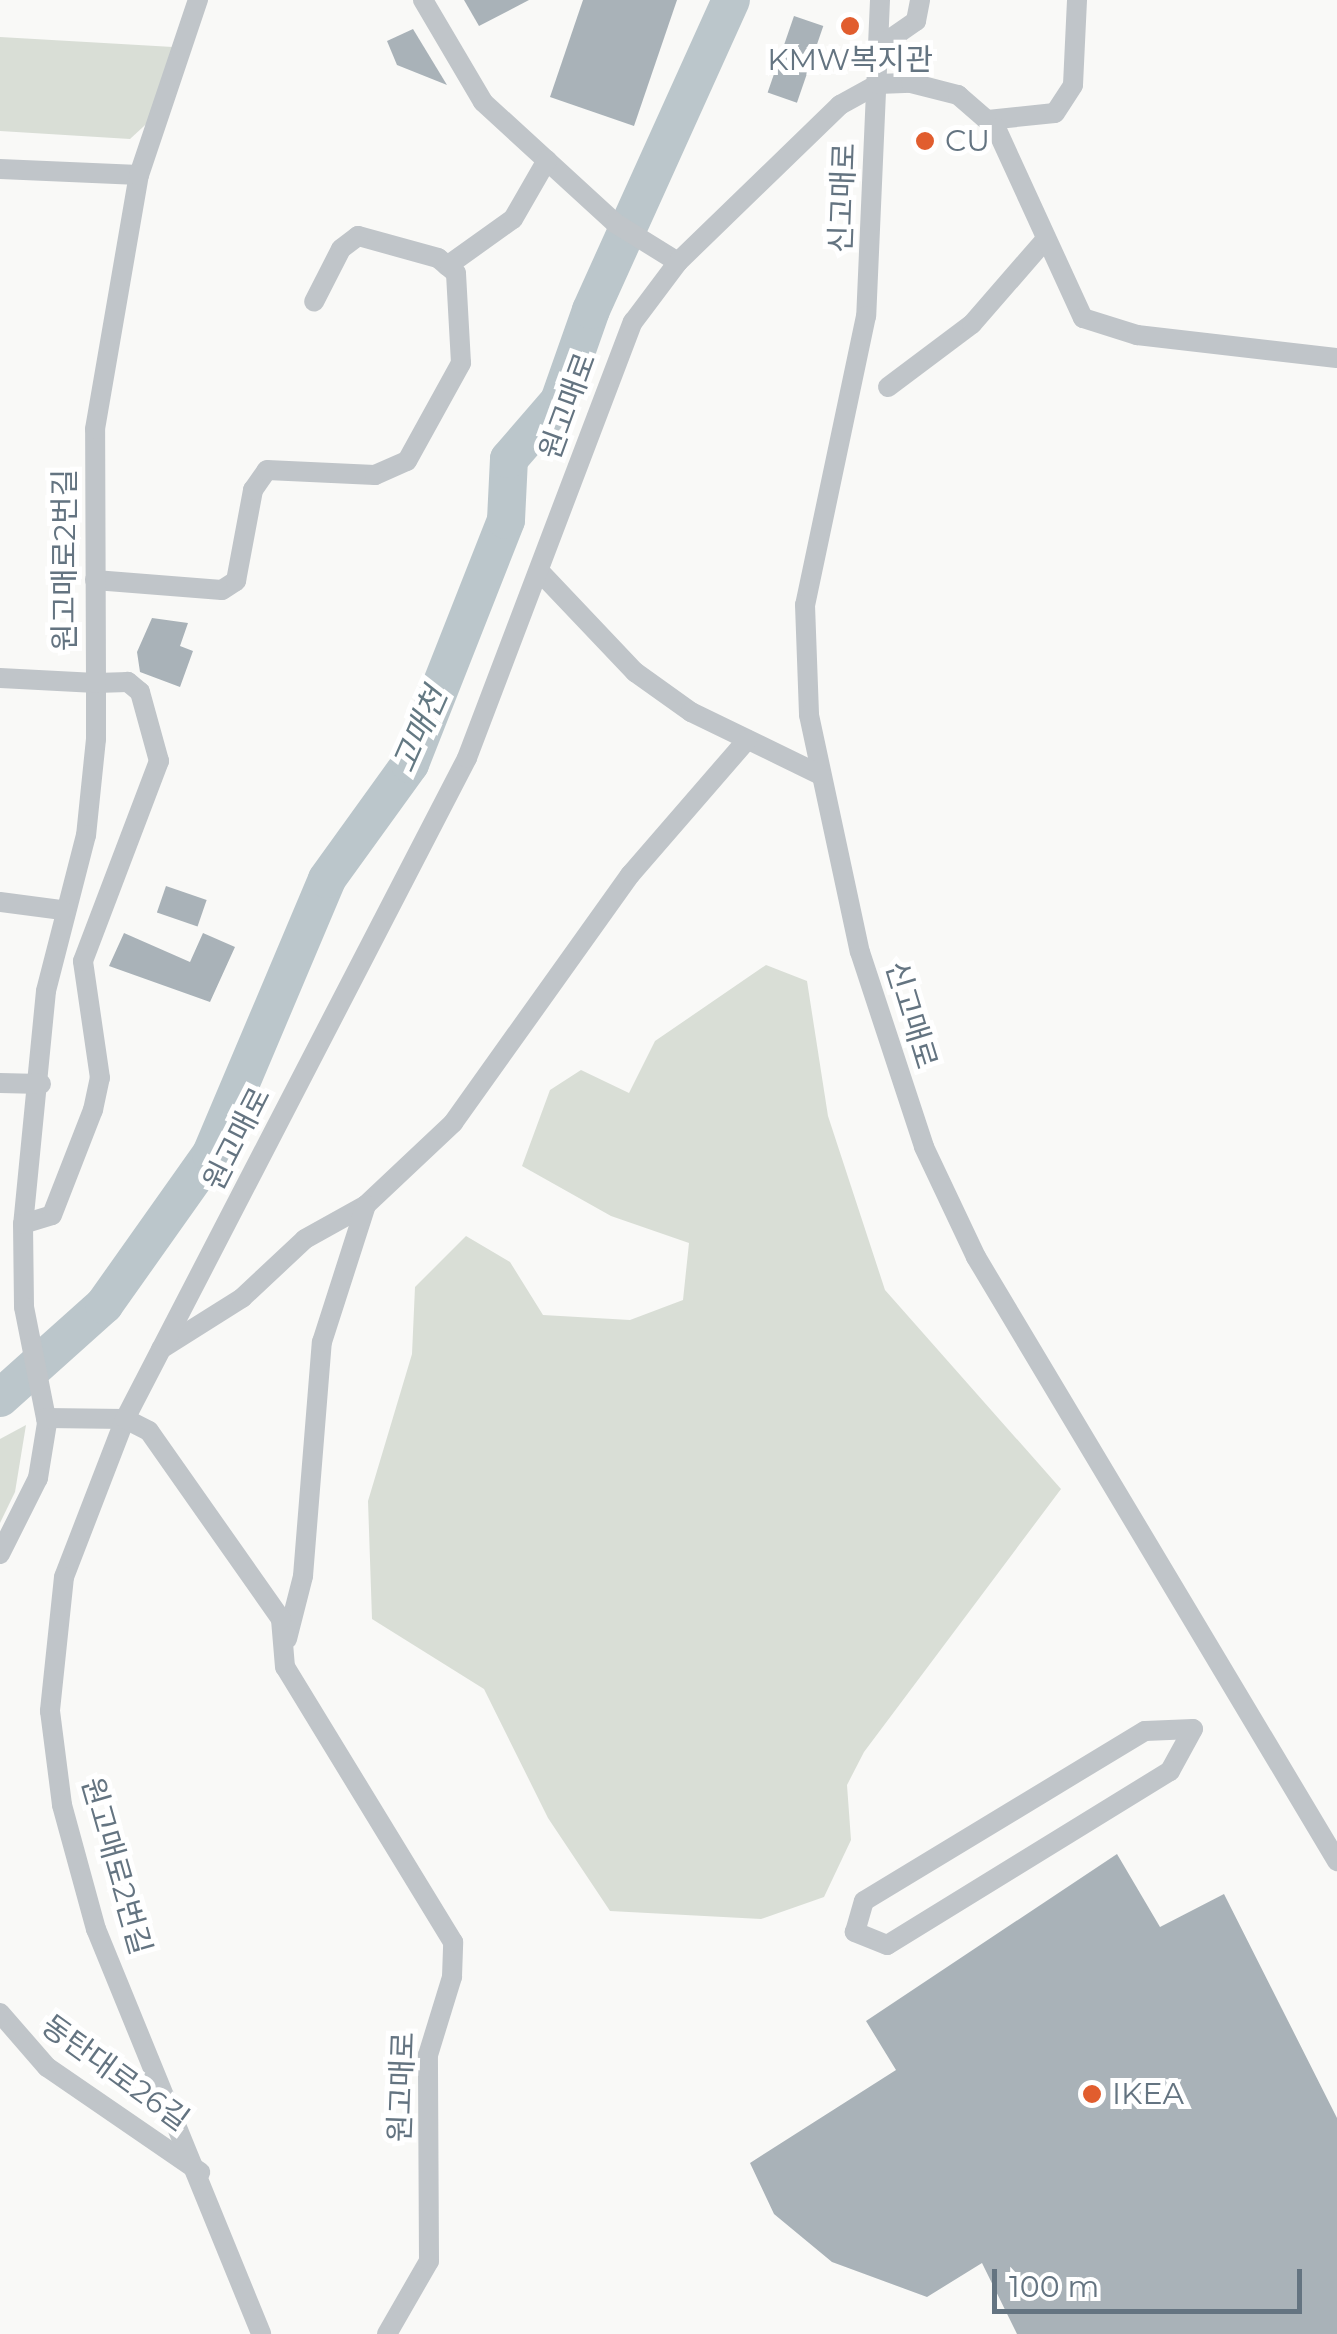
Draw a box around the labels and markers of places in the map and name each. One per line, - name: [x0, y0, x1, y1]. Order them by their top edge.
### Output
- marker: KMW복지관: [839, 15, 861, 37]
- place label: KMW복지관: [767, 42, 933, 78]
- place label: CU: [945, 123, 990, 159]
- marker: CU: [914, 130, 936, 152]
- place label: IKEA: [1112, 2076, 1184, 2112]
- marker: IKEA: [1081, 2083, 1103, 2105]

